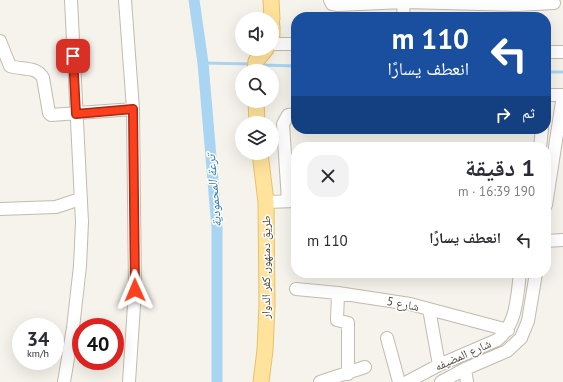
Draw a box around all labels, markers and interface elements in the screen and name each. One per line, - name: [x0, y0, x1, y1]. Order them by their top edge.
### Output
- map controls: [235, 12, 279, 160]
- button: sound: [235, 12, 279, 56]
- text: 110 m: [392, 20, 469, 57]
- icon: left: [483, 28, 535, 80]
- pin: [56, 39, 90, 73]
- icon: arrive: [62, 45, 84, 67]
- text: انعطف يسارًا: [388, 57, 469, 80]
- button: search: [235, 64, 279, 108]
- text: ثم: [522, 103, 535, 122]
- icon: right: [492, 104, 514, 126]
- button: layers: [235, 116, 279, 160]
- water label: ترعة المحمودية: [202, 151, 225, 228]
- text: 1 دقيقة: [465, 152, 535, 183]
- button: close: [307, 155, 349, 197]
- text: 190 m · 16:39: [458, 183, 535, 200]
- street label: طريق دمنهور, كفر الدوار: [258, 215, 273, 320]
- text: انعطف يسارًا: [429, 228, 501, 247]
- icon: left: [513, 229, 535, 251]
- text: 110 m: [307, 231, 348, 250]
- position arrow: [114, 269, 156, 311]
- street label: شارع 5: [385, 293, 421, 315]
- speed limit sign: 40: [72, 318, 124, 370]
- text: 34: [27, 326, 49, 352]
- street label: شارع المضيفه: [432, 335, 494, 375]
- text: km/h: [27, 347, 49, 360]

